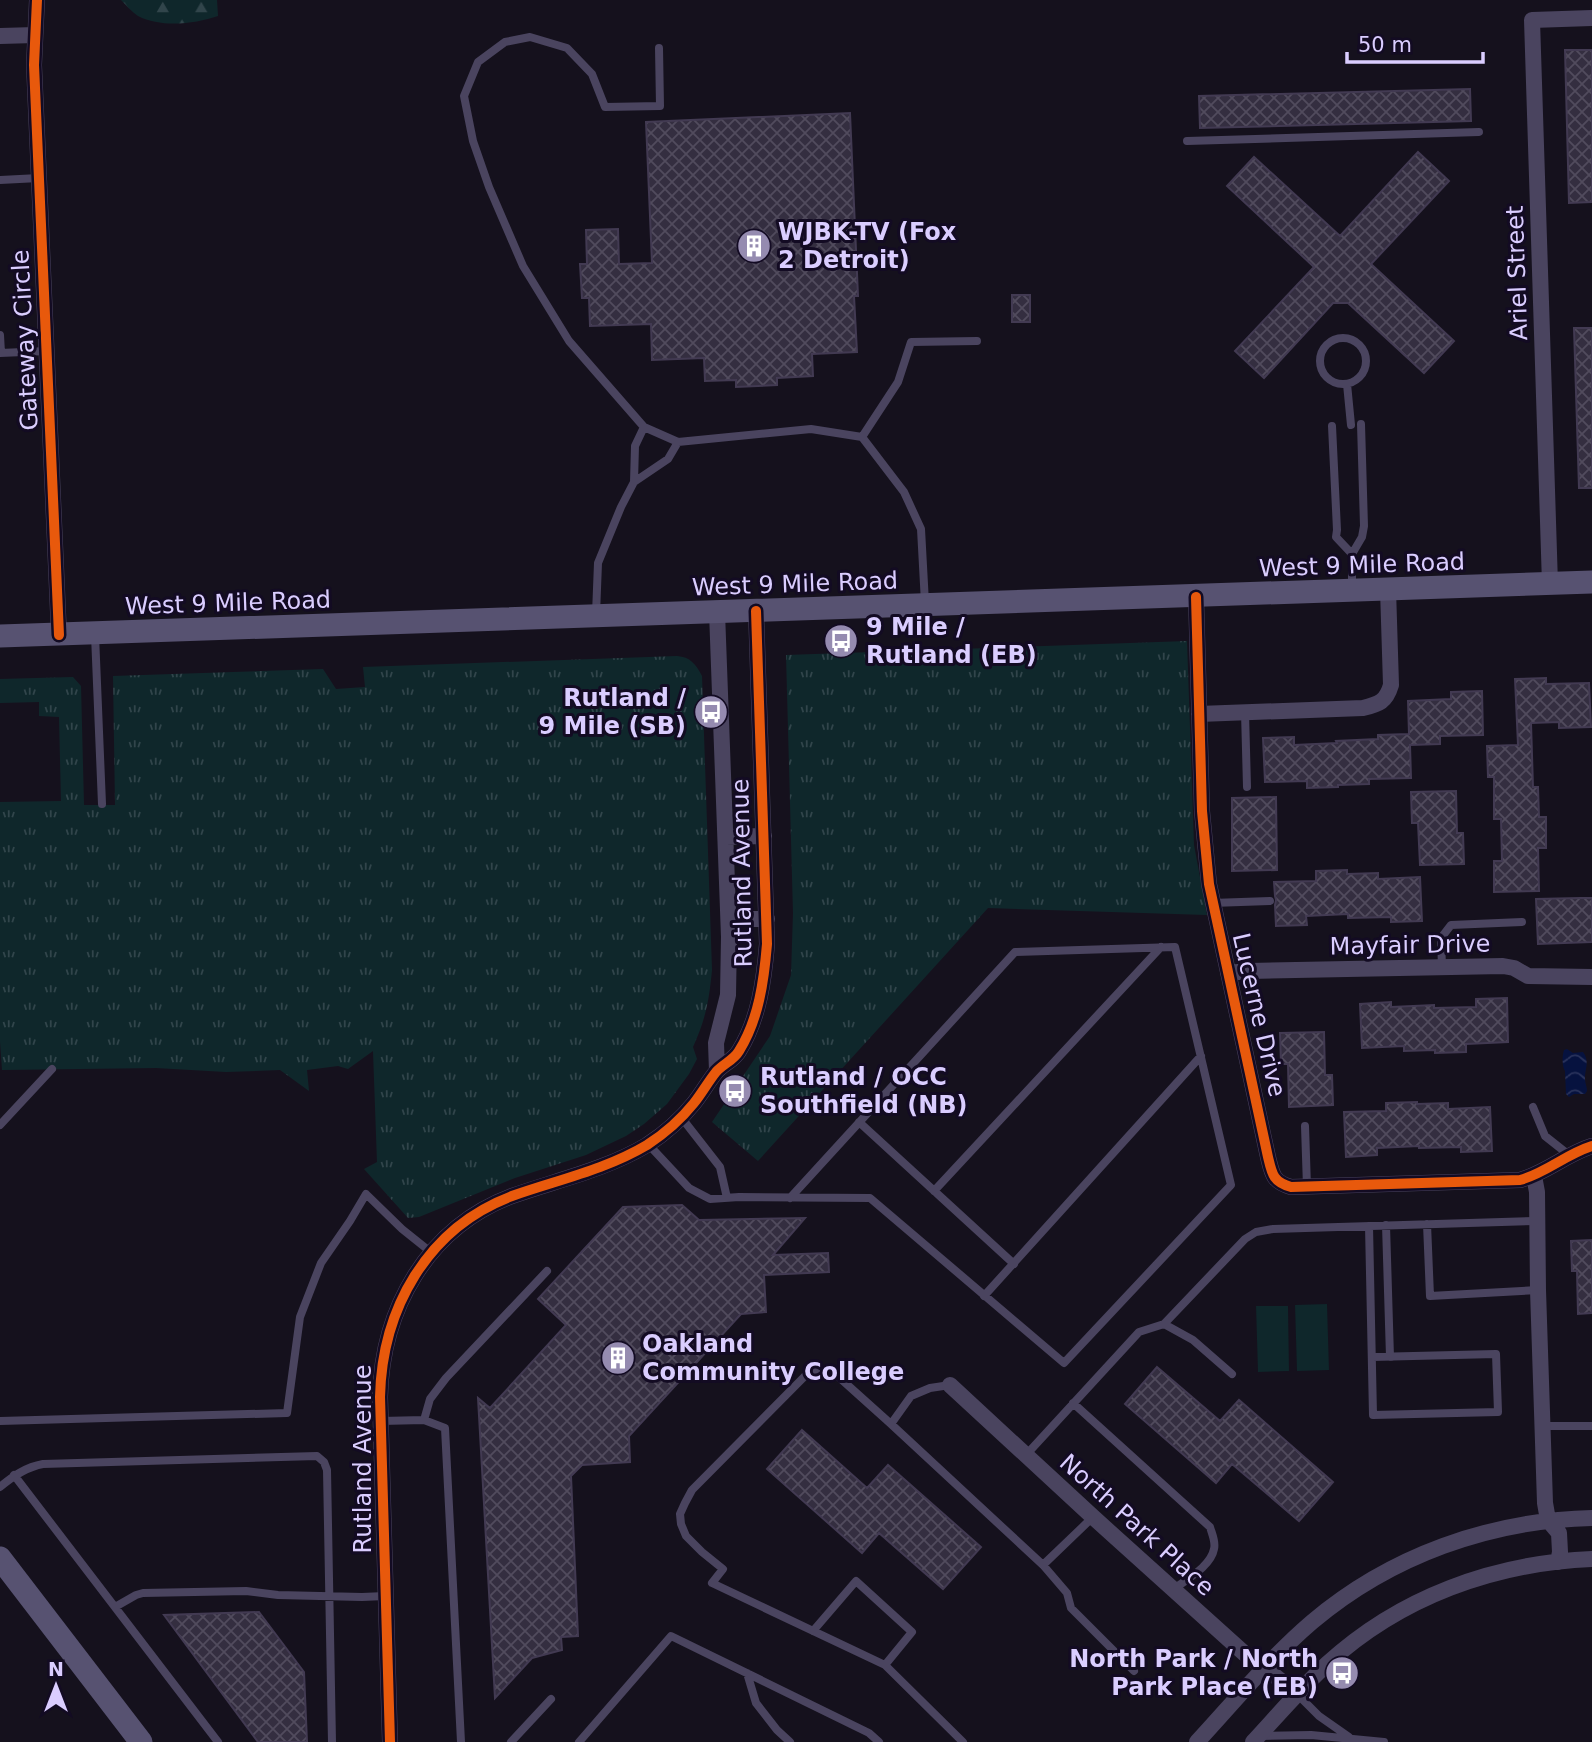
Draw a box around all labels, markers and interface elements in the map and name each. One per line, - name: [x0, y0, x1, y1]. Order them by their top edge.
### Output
- scale bar: [1347, 21, 1484, 65]
- text: 50 m: [1358, 33, 1412, 57]
- street label: Ariel Street: [1501, 205, 1533, 341]
- place label: WJBK-TV (Fox 2 Detroit): [778, 218, 957, 274]
- building icon: WJBK-TV (Fox 2 Detroit): [735, 227, 773, 265]
- street label: Gateway Circle: [6, 249, 44, 431]
- street label: West 9 Mile Road: [1258, 547, 1466, 583]
- street label: West 9 Mile Road: [691, 566, 899, 602]
- street label: West 9 Mile Road: [124, 585, 332, 621]
- place label: 9 Mile / Rutland (EB): [866, 613, 1037, 669]
- bus stop icon: 9 Mile / Rutland (EB): [822, 622, 860, 660]
- place label: Rutland / 9 Mile (SB): [538, 684, 686, 740]
- bus stop icon: Rutland / 9 Mile (SB): [692, 693, 730, 731]
- street label: Rutland Avenue: [726, 778, 758, 968]
- street label: Lucerne Drive: [1227, 930, 1291, 1100]
- street label: Mayfair Drive: [1329, 930, 1491, 960]
- place label: Rutland / OCC Southfield (NB): [760, 1063, 968, 1119]
- bus stop icon: Rutland / OCC Southfield (NB): [716, 1072, 754, 1110]
- place label: Oakland Community College: [642, 1330, 904, 1386]
- building icon: Oakland Community College: [599, 1339, 637, 1377]
- street label: Rutland Avenue: [349, 1365, 377, 1553]
- street label: North Park Place: [1054, 1448, 1220, 1602]
- place label: North Park / North Park Place (EB): [1069, 1645, 1318, 1701]
- north arrow: [21, 1651, 91, 1721]
- bus stop icon: North Park / North Park Place (EB): [1323, 1654, 1361, 1692]
- text: N: [48, 1658, 64, 1680]

